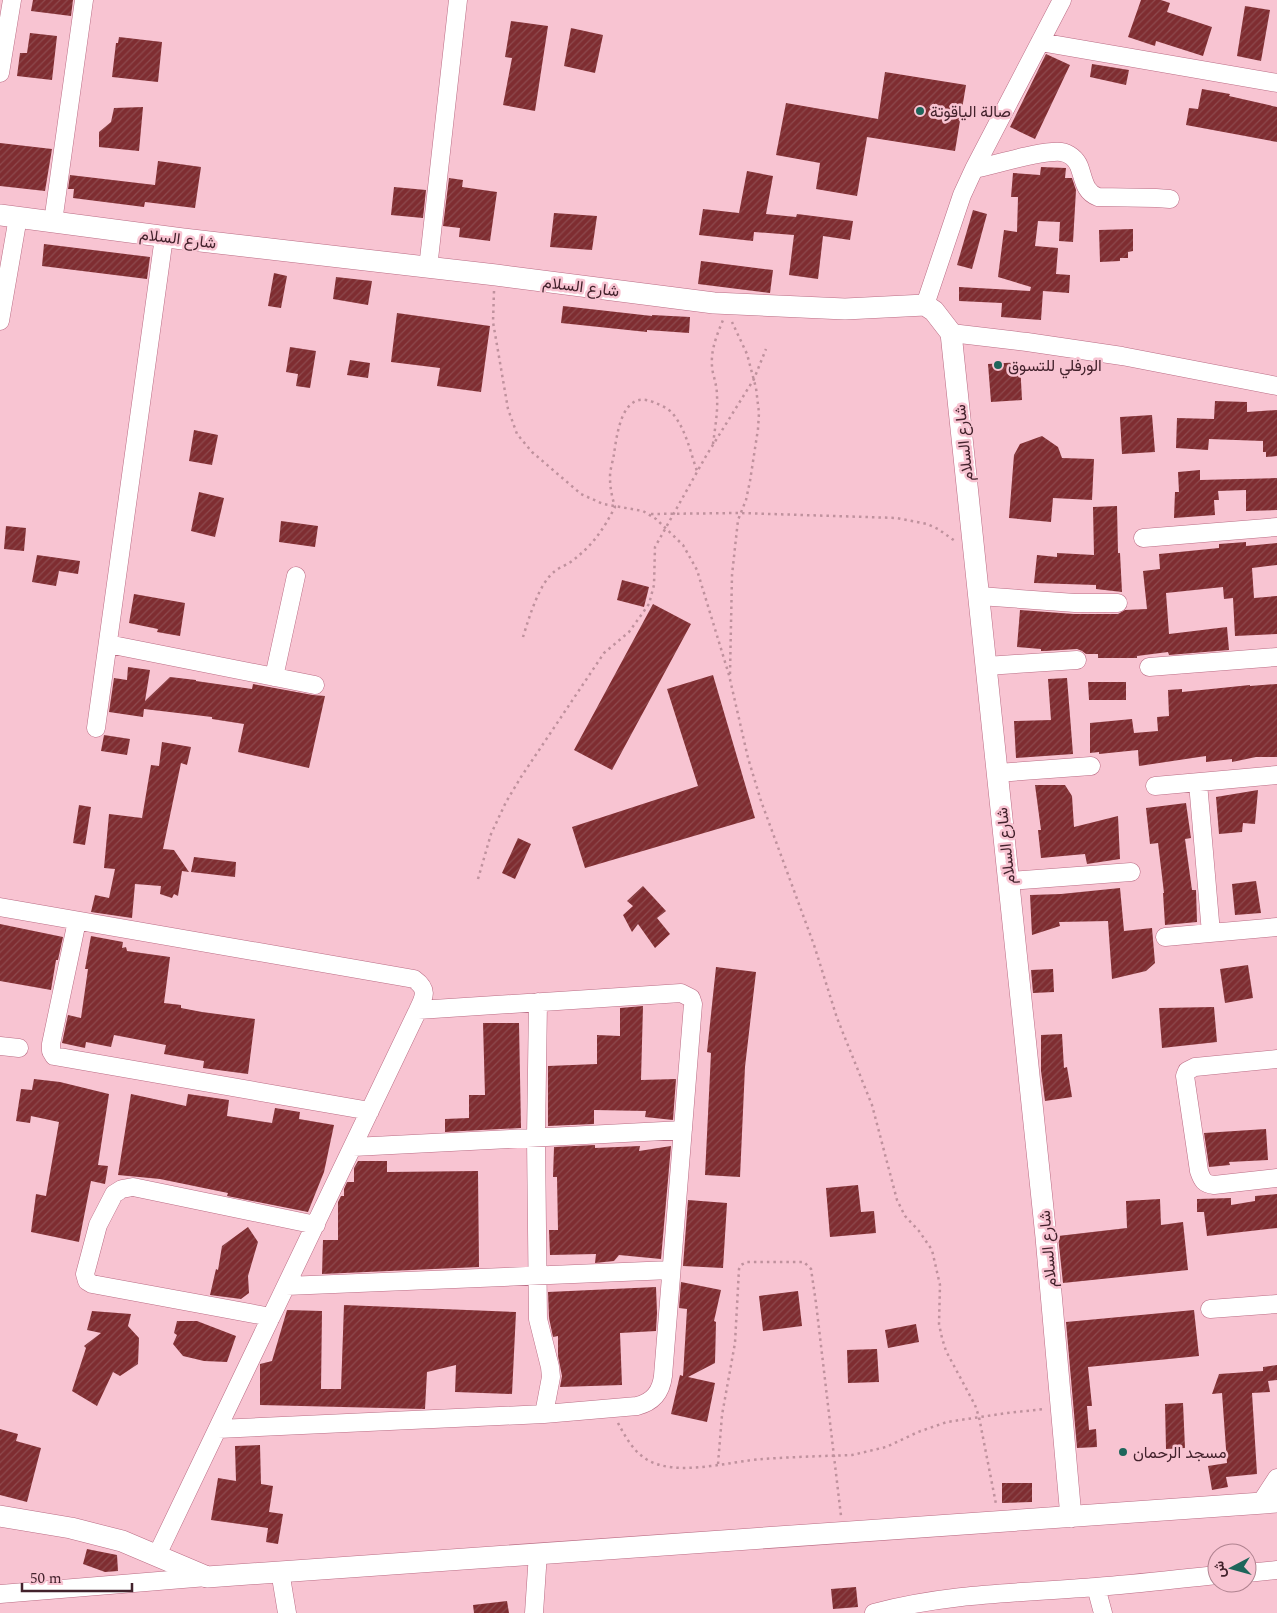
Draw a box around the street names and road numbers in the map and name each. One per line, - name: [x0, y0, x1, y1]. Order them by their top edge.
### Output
- street label: شارع السلام: [138, 222, 218, 256]
- street label: شارع السلام: [541, 270, 621, 304]
- street label: شارع السلام: [948, 403, 980, 483]
- street label: شارع السلام: [990, 806, 1022, 886]
- street label: شارع السلام: [1033, 1209, 1063, 1288]

